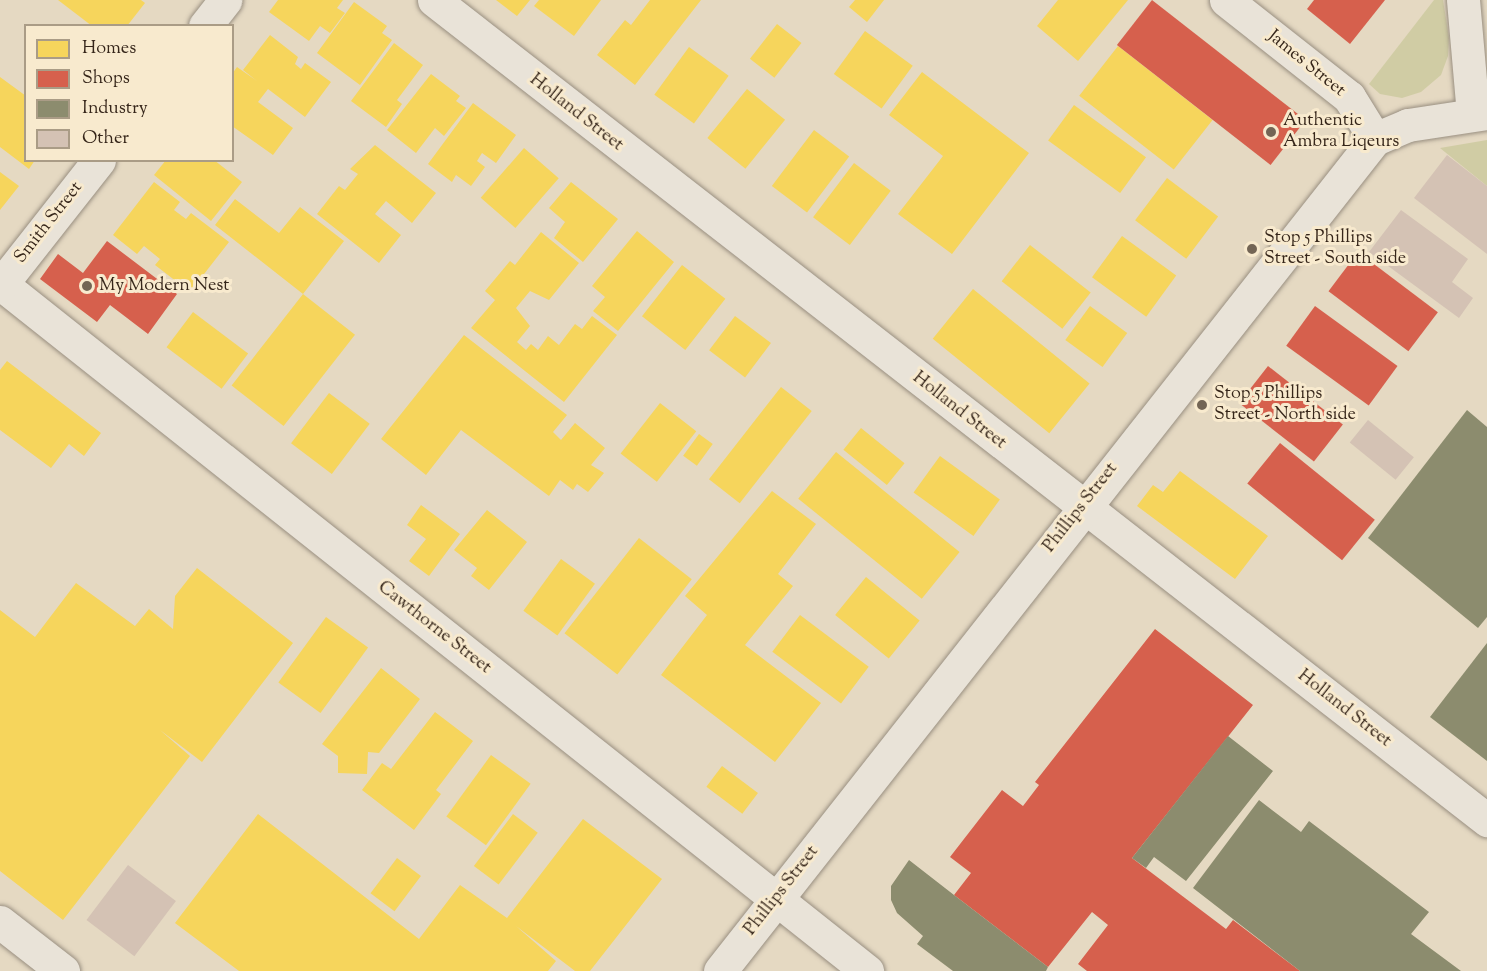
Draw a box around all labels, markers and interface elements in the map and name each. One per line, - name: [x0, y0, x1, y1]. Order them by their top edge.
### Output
- legend: [24, 24, 234, 162]
- street label: James Street: [1263, 26, 1349, 102]
- text: Homes: [82, 36, 136, 62]
- text: Shops: [82, 66, 130, 92]
- street label: Holland Street: [525, 70, 627, 156]
- text: Industry: [82, 96, 148, 122]
- place label: Authentic Ambra Liqeurs: [1283, 111, 1399, 154]
- marker: Authentic Ambra Liqeurs: [1264, 125, 1278, 139]
- text: Other: [82, 126, 129, 152]
- street label: Smith Street: [10, 178, 88, 268]
- place label: Stop 5 Phillips Street - South side: [1264, 228, 1406, 270]
- marker: Stop 5 Phillips Street - South side: [1245, 242, 1259, 256]
- place label: My Modern Nest: [99, 275, 230, 297]
- marker: My Modern Nest: [80, 279, 94, 293]
- street label: Holland Street: [908, 368, 1010, 454]
- place label: Stop 5 Phillips Street - North side: [1214, 384, 1356, 426]
- marker: Stop 5 Phillips Street - North side: [1195, 398, 1209, 412]
- street label: Phillips Street: [1039, 459, 1123, 557]
- street label: Cawthorne Street: [373, 577, 495, 679]
- street label: Holland Street: [1293, 666, 1395, 752]
- street label: Phillips Street: [740, 842, 824, 940]

